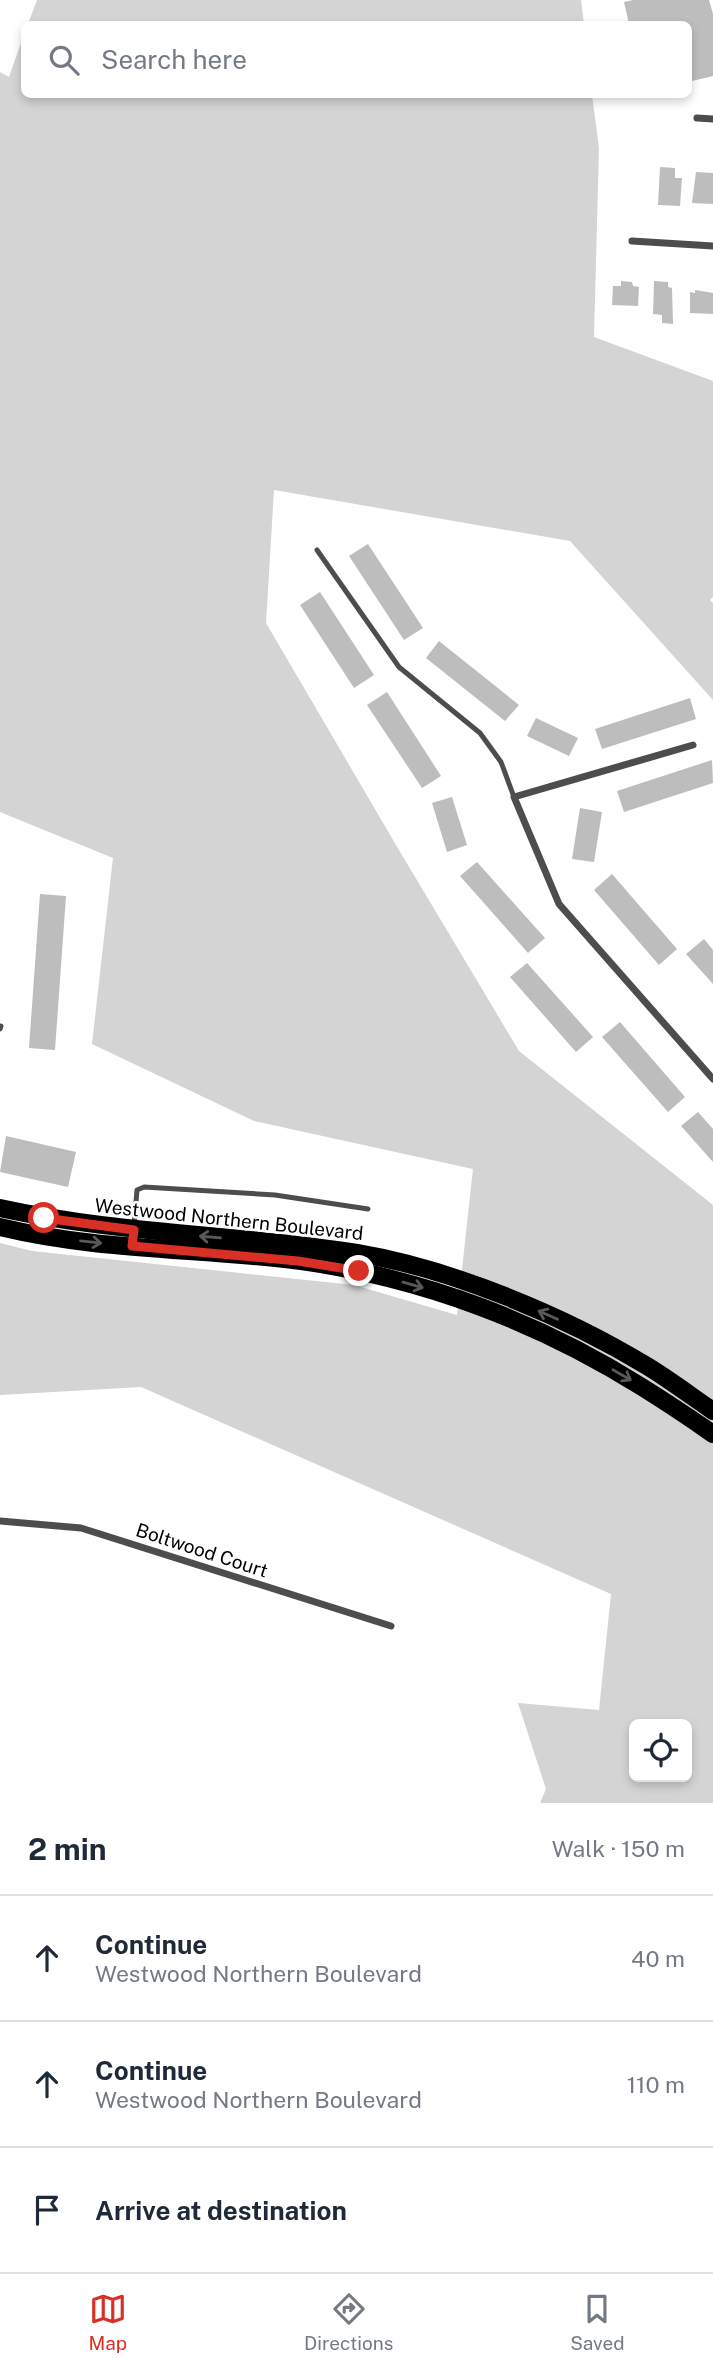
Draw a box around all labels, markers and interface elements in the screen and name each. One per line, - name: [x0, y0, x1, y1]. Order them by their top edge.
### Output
- search box: [21, 21, 692, 98]
- icon: search: [45, 41, 83, 79]
- text: Search here: [101, 44, 247, 75]
- street label: Westwood Northern Boulevard: [94, 1194, 364, 1244]
- route start: [28, 1202, 59, 1233]
- one-way arrow: [199, 1230, 222, 1243]
- one-way arrow: [80, 1235, 102, 1248]
- route end: [343, 1255, 374, 1286]
- one-way arrow: [402, 1279, 424, 1292]
- one-way arrow: [538, 1308, 560, 1321]
- one-way arrow: [611, 1368, 631, 1382]
- street label: Boltwood Court: [133, 1518, 271, 1582]
- map controls: [629, 1719, 692, 1782]
- button: locate: [629, 1719, 692, 1782]
- text: 2 min: [28, 1831, 107, 1867]
- text: Walk · 150 m: [552, 1835, 685, 1862]
- text: Continue: [95, 1929, 207, 1960]
- icon: ahead: [28, 1939, 66, 1977]
- text: 40 m: [631, 1945, 685, 1972]
- text: Westwood Northern Boulevard: [95, 1960, 422, 1987]
- text: Continue: [95, 2055, 207, 2086]
- icon: ahead: [28, 2065, 66, 2103]
- text: 110 m: [627, 2071, 685, 2098]
- text: Westwood Northern Boulevard: [95, 2086, 422, 2113]
- icon: arrive: [28, 2191, 66, 2229]
- text: Arrive at destination: [95, 2195, 347, 2226]
- tab: Map: [88, 2290, 127, 2354]
- tab: Directions: [304, 2290, 393, 2354]
- tab: Saved: [570, 2290, 625, 2354]

